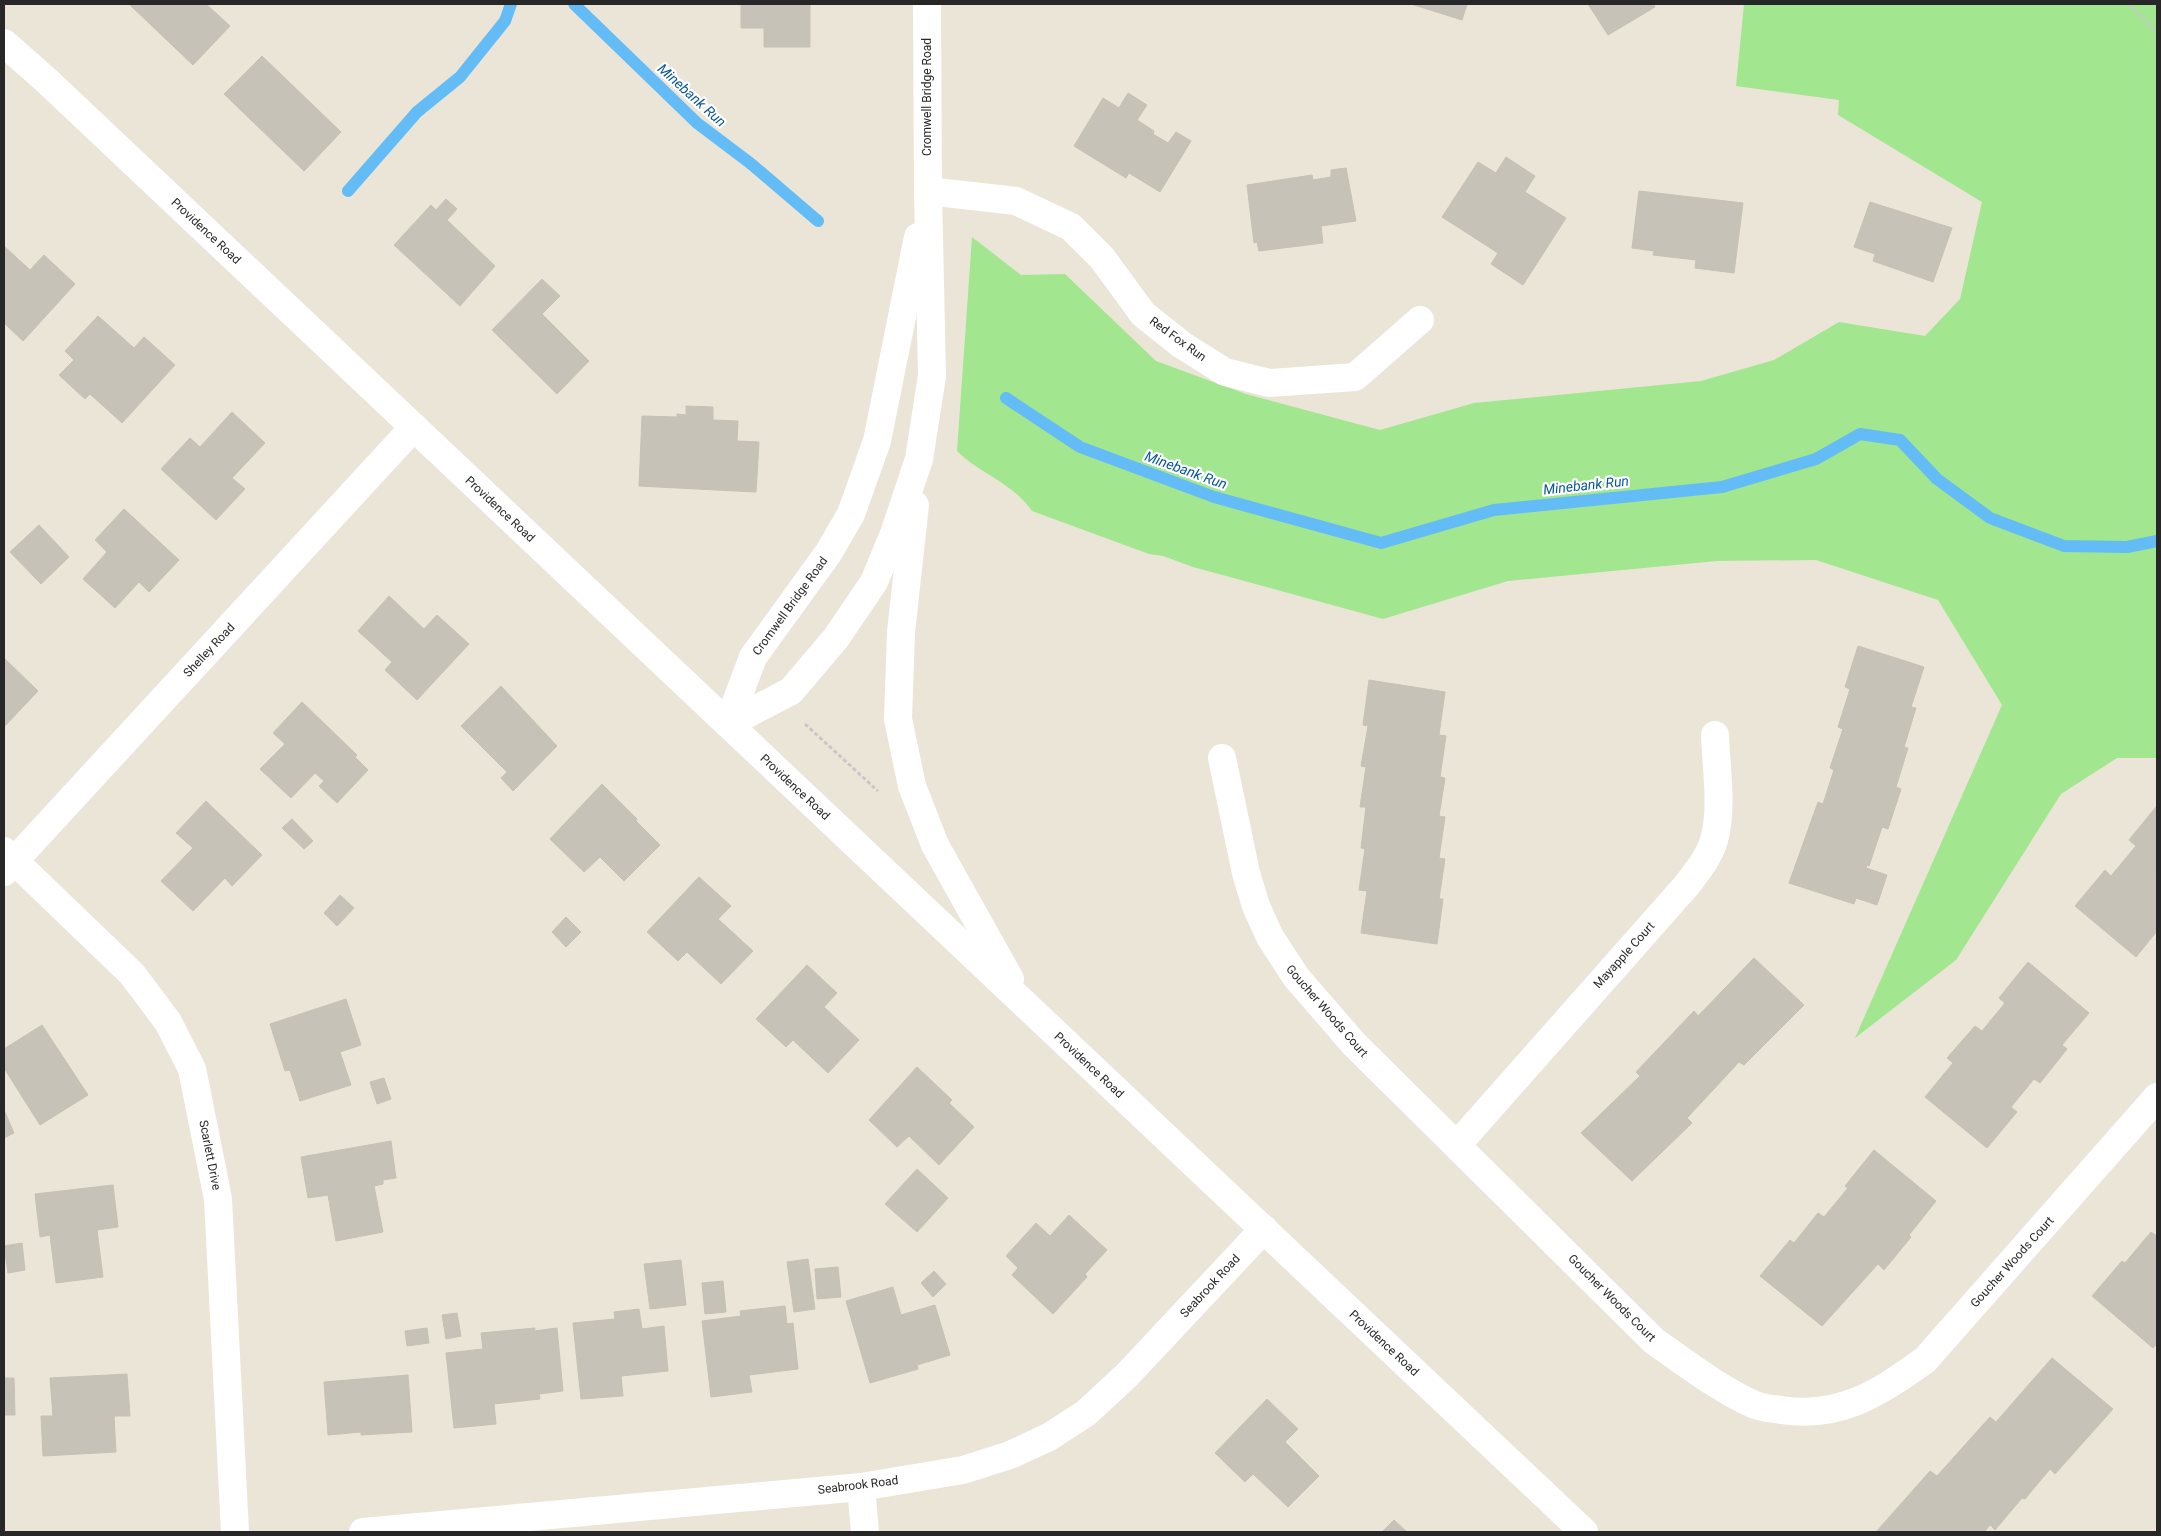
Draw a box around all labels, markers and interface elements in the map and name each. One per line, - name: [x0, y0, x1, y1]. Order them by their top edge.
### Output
- street label: Cromwell Bridge Road: [920, 38, 934, 156]
- water label: Minebank Run: [655, 60, 729, 130]
- street label: Providence Road: [168, 195, 244, 267]
- street label: Red Fox Run: [1147, 314, 1209, 364]
- water label: Minebank Run: [1143, 448, 1229, 492]
- street label: Providence Road: [462, 473, 538, 545]
- water label: Minebank Run: [1542, 473, 1630, 497]
- street label: Cromwell Bridge Road: [750, 554, 830, 658]
- street label: Shelley Road: [181, 620, 237, 680]
- street label: Providence Road: [757, 751, 833, 823]
- street label: Mayapple Court: [1591, 919, 1657, 991]
- street label: Goucher Woods Court: [1283, 962, 1371, 1060]
- street label: Providence Road: [1051, 1029, 1127, 1101]
- street label: Scarlett Drive: [196, 1119, 224, 1191]
- street label: Goucher Woods Court: [1967, 1214, 2057, 1310]
- street label: Goucher Woods Court: [1565, 1251, 1659, 1345]
- street label: Seabrook Road: [1177, 1252, 1243, 1320]
- street label: Providence Road: [1346, 1307, 1422, 1379]
- street label: Seabrook Road: [817, 1473, 899, 1497]

